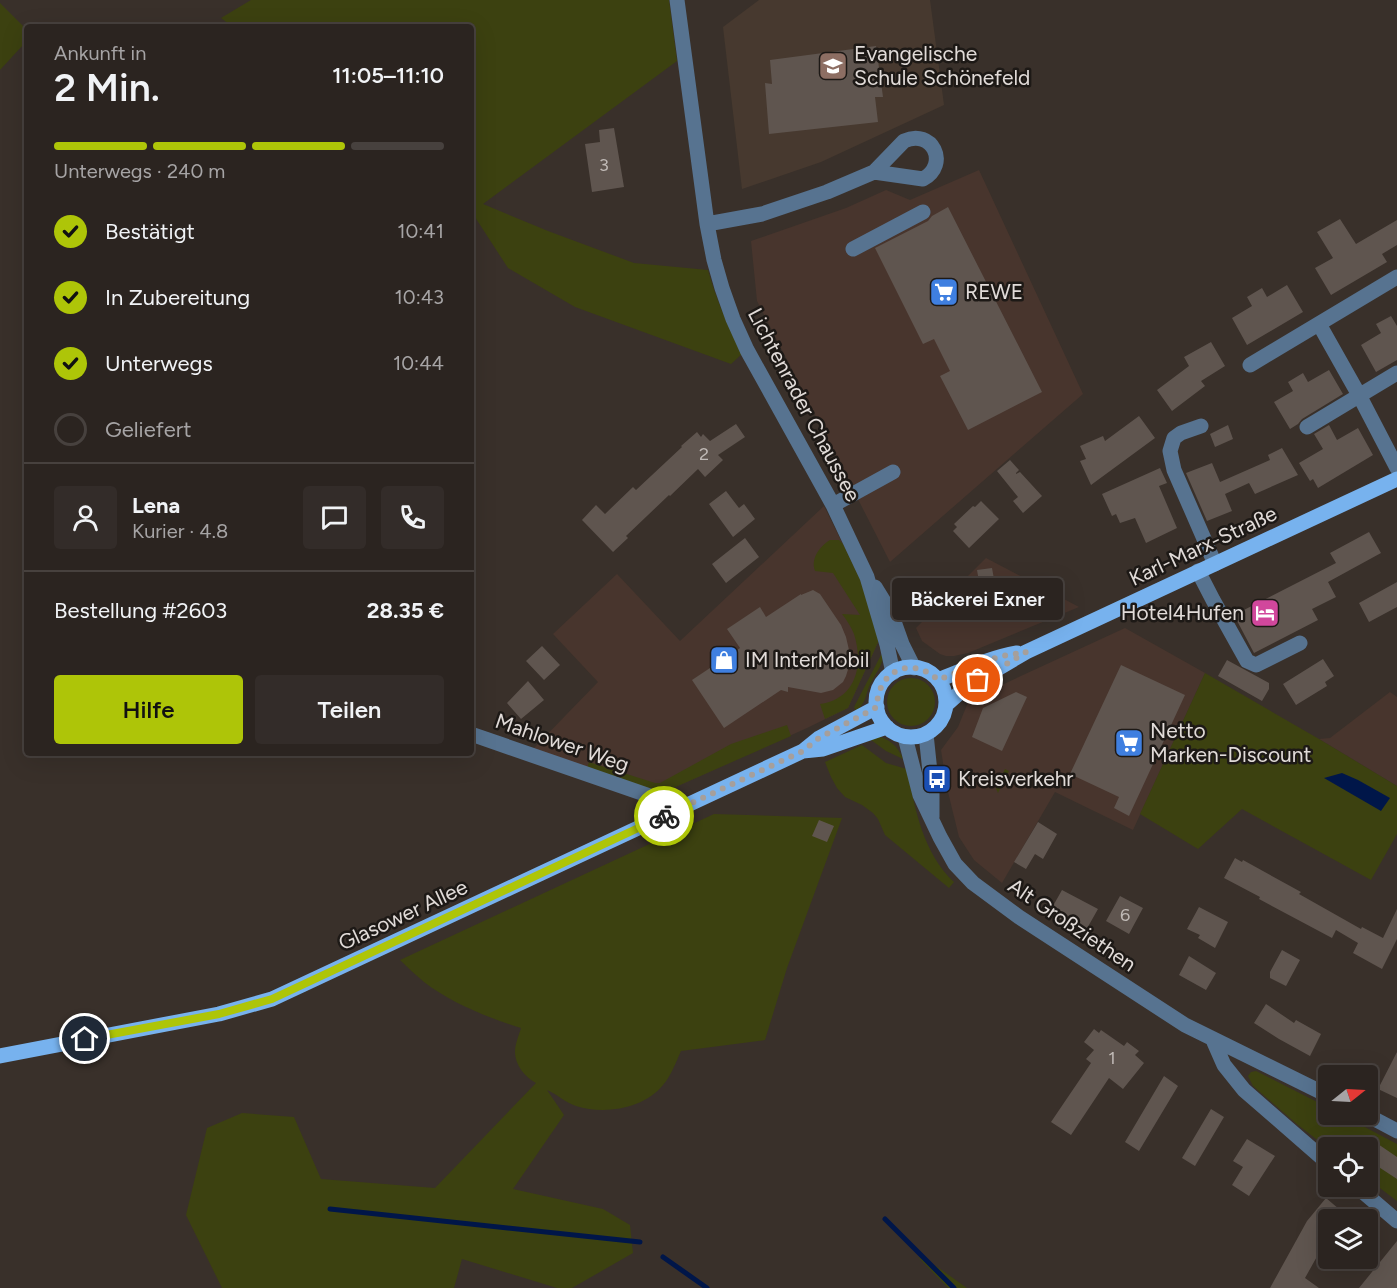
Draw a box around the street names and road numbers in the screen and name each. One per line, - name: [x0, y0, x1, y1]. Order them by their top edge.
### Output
- street label: Lichtenrader Chaussee: [743, 304, 866, 506]
- street label: Karl-Marx-Straße: [1125, 500, 1281, 591]
- street label: Mahlower Weg: [492, 708, 632, 777]
- street label: Alt Großziethen: [1004, 873, 1141, 976]
- street label: Glasower Allee: [334, 874, 471, 955]

